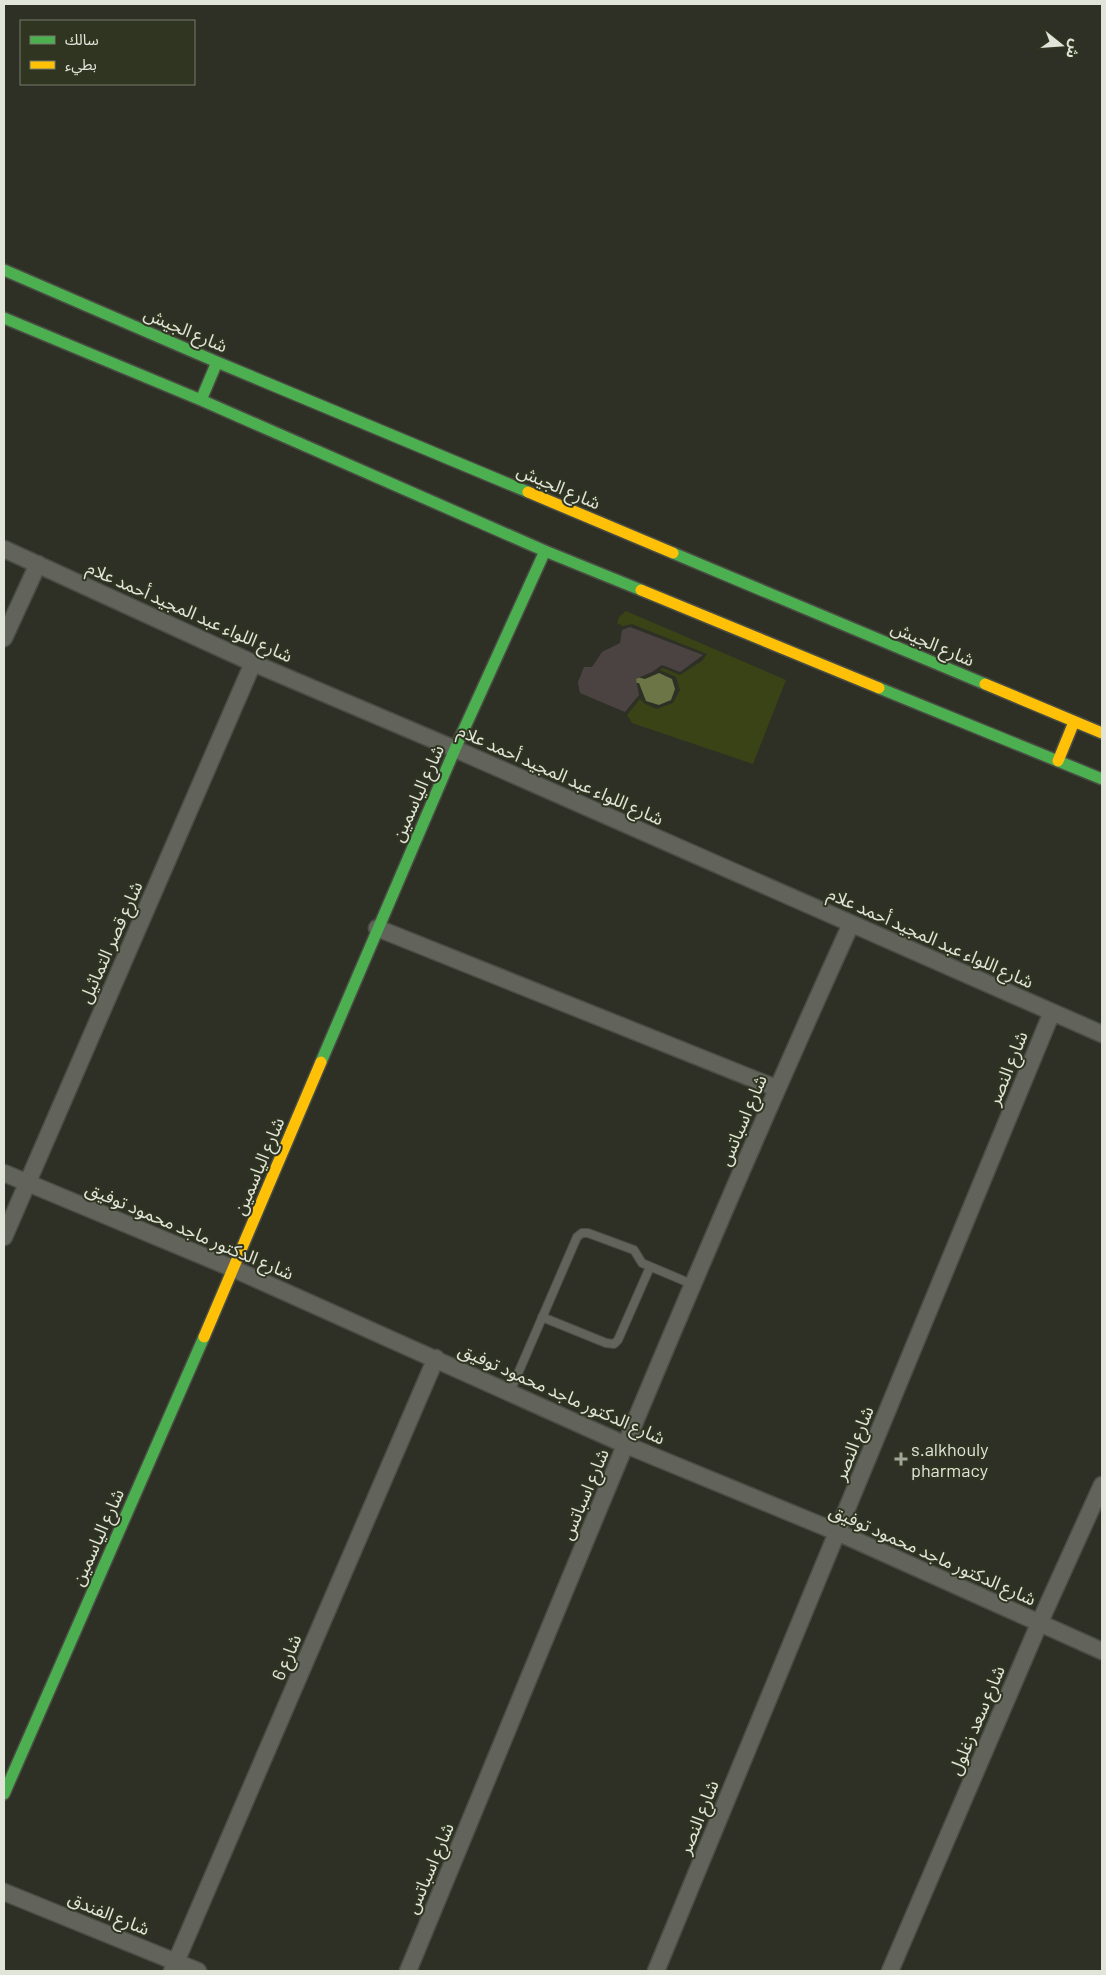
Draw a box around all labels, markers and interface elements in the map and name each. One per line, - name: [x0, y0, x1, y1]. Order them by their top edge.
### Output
- legend: [20, 20, 195, 85]
- north arrow: [1036, 20, 1086, 70]
- text: سالك: [65, 30, 99, 48]
- text: ش: [1063, 37, 1085, 61]
- text: بطيء: [65, 55, 97, 76]
- street label: شارع الجيش: [139, 302, 231, 360]
- street label: شارع الجيش: [512, 459, 604, 517]
- street label: شارع اللواء عبد المجيد أحمد علام: [82, 556, 296, 670]
- street label: شارع الجيش: [886, 616, 978, 674]
- street label: شارع اللواء عبد المجيد أحمد علام: [453, 719, 667, 833]
- street label: شارع الياسمين: [386, 741, 452, 847]
- street label: شارع قصر التماثيل: [73, 878, 150, 1008]
- street label: شارع اللواء عبد المجيد أحمد علام: [823, 882, 1037, 996]
- street label: شارع النصر: [982, 1028, 1036, 1111]
- street label: شارع اسباتس: [713, 1071, 775, 1170]
- street label: شارع الياسمين: [228, 1114, 292, 1220]
- street label: شارع الدكتور ماجد محمود توفيق: [81, 1176, 297, 1288]
- street label: شارع الدكتور ماجد محمود توفيق: [454, 1337, 669, 1452]
- street label: شارع النصر: [828, 1403, 882, 1486]
- place label: s.alkhouly pharmacy: [911, 1438, 989, 1481]
- street label: شارع اسباتس: [555, 1445, 617, 1544]
- marker: s.alkhouly pharmacy: [895, 1453, 907, 1465]
- street label: شارع الياسمين: [66, 1485, 132, 1591]
- street label: شارع الدكتور ماجد محمود توفيق: [825, 1498, 1040, 1613]
- street label: شارع 6: [267, 1631, 309, 1685]
- street label: شارع سعد زغلول: [943, 1662, 1013, 1780]
- street label: شارع النصر: [673, 1777, 727, 1860]
- street label: شارع اسباتس: [400, 1819, 462, 1918]
- street label: شارع الفندق: [63, 1887, 153, 1943]

